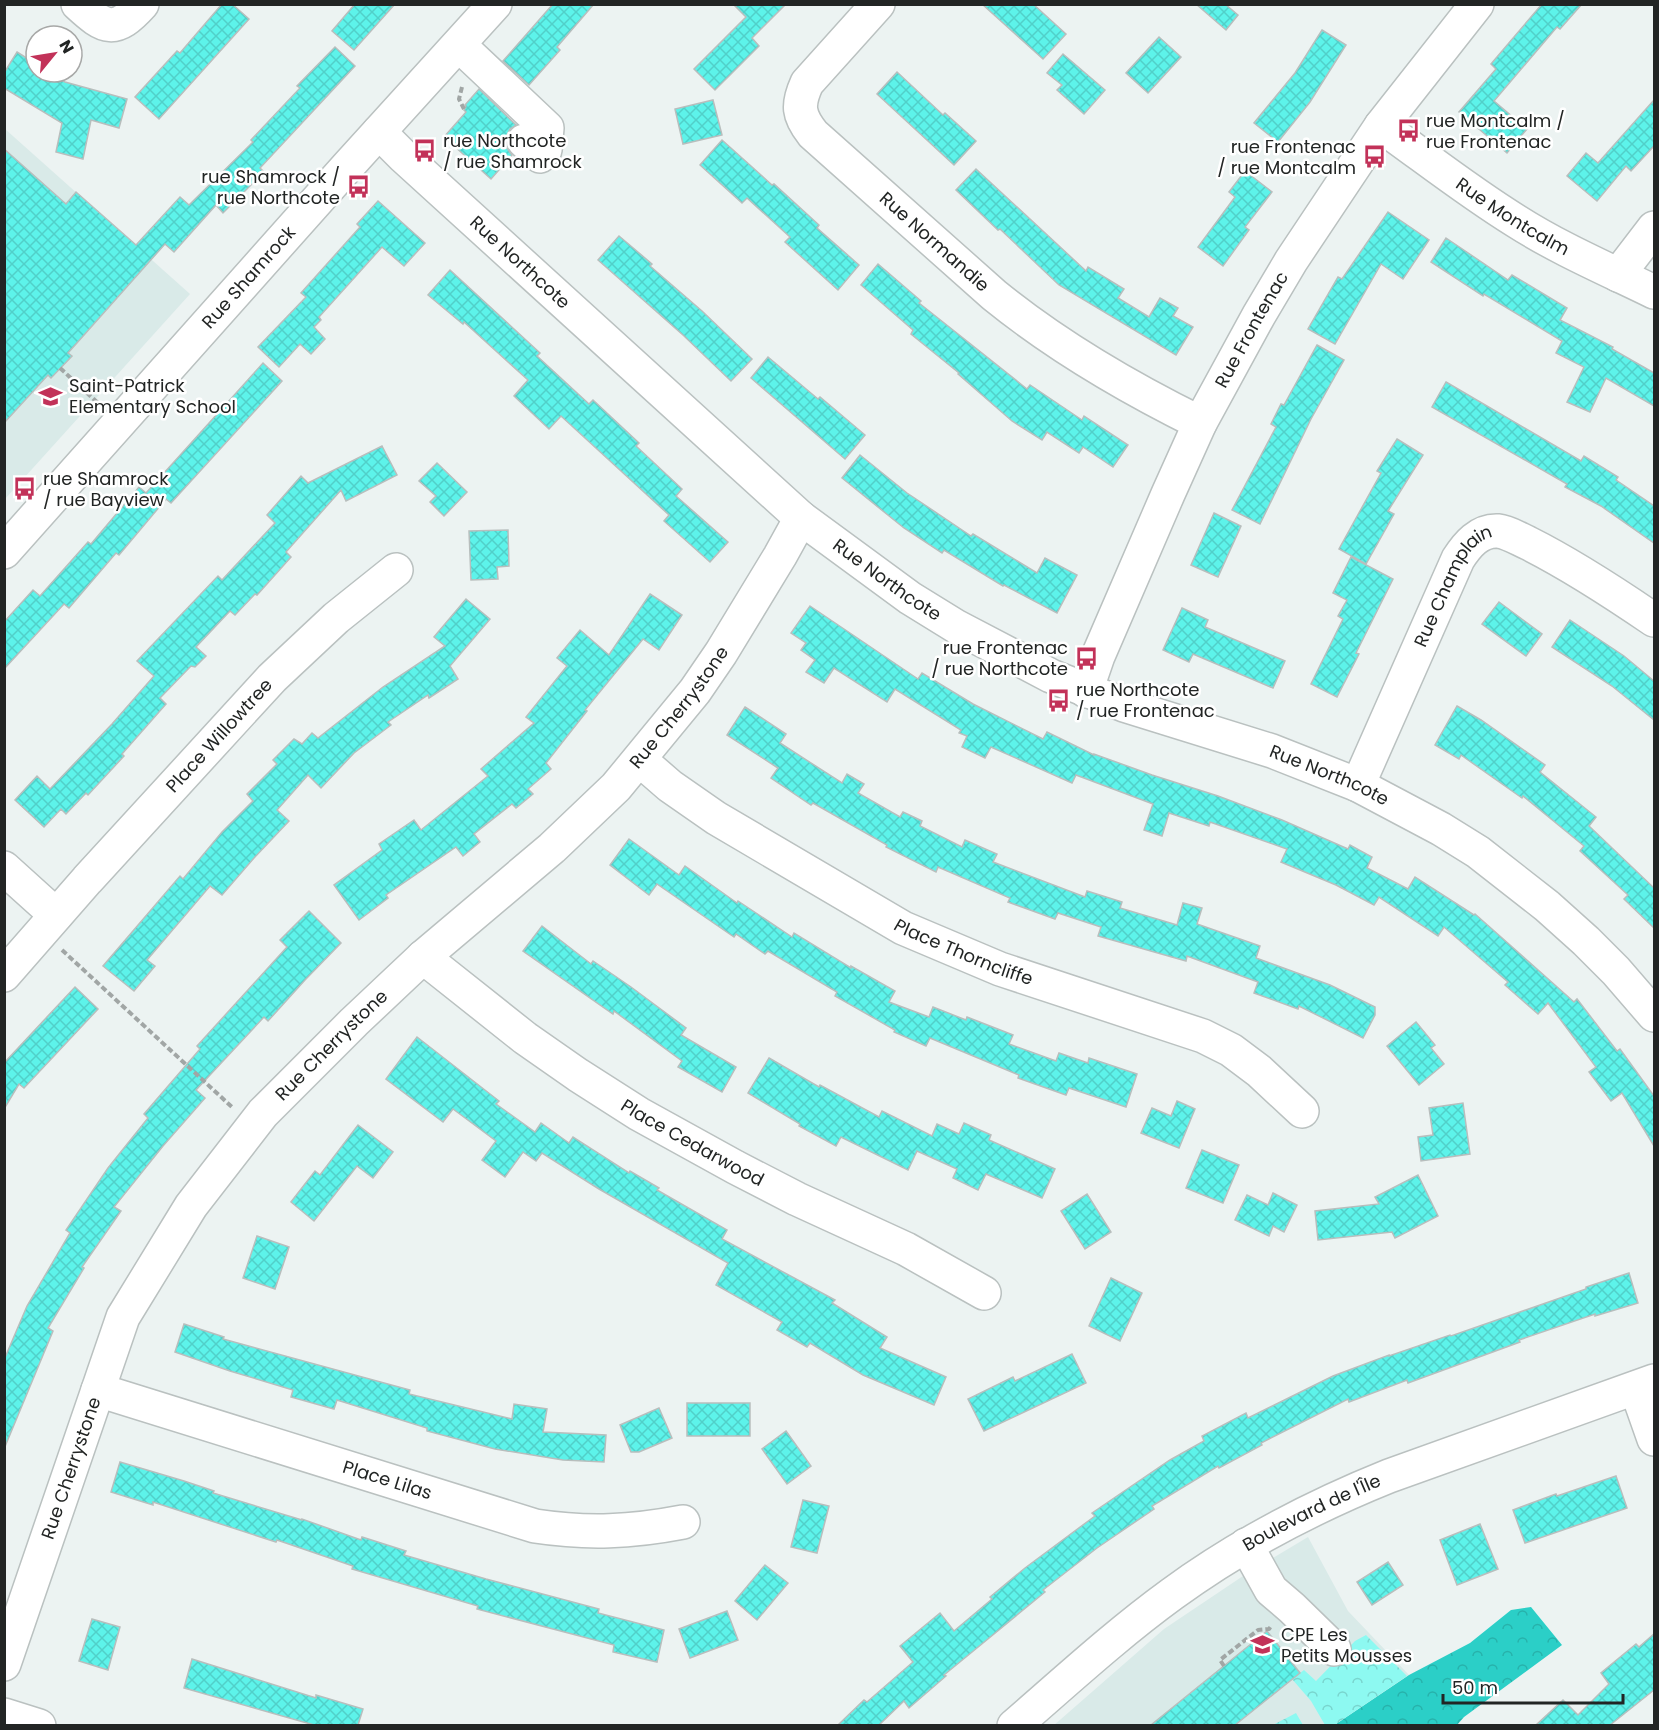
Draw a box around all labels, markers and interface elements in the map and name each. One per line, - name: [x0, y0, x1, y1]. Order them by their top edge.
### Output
- north arrow: [24, 24, 84, 84]
- text: N: [54, 36, 80, 58]
- place label: rue Montcalm / rue Frontenac: [1426, 108, 1565, 154]
- bus stop icon: rue Montcalm / rue Frontenac: [1395, 118, 1421, 144]
- place label: rue Northcote / rue Shamrock: [443, 128, 583, 174]
- place label: rue Frontenac / rue Montcalm: [1217, 134, 1356, 180]
- bus stop icon: rue Northcote / rue Shamrock: [412, 138, 438, 164]
- bus stop icon: rue Frontenac / rue Montcalm: [1361, 144, 1387, 170]
- place label: rue Shamrock / rue Northcote: [201, 164, 340, 210]
- street label: Rue Montcalm: [1451, 171, 1574, 261]
- bus stop icon: rue Shamrock / rue Northcote: [345, 174, 371, 200]
- street label: Rue Normandie: [874, 186, 995, 297]
- street label: Rue Northcote: [465, 210, 576, 314]
- street label: Rue Shamrock: [196, 220, 301, 334]
- street label: Rue Frontenac: [1209, 267, 1294, 392]
- place label: Saint-Patrick Elementary School: [69, 373, 236, 419]
- school or university icon: Saint-Patrick Elementary School: [38, 383, 64, 409]
- place label: rue Shamrock / rue Bayview: [43, 466, 169, 512]
- bus stop icon: rue Shamrock / rue Bayview: [12, 476, 38, 502]
- street label: Rue Champlain: [1408, 519, 1495, 651]
- street label: Rue Northcote: [828, 532, 946, 626]
- place label: rue Frontenac / rue Northcote: [931, 635, 1068, 681]
- street label: Rue Cherrystone: [623, 641, 734, 774]
- bus stop icon: rue Frontenac / rue Northcote: [1073, 645, 1099, 671]
- street label: Place Willowtree: [160, 673, 278, 798]
- place label: rue Northcote / rue Frontenac: [1076, 677, 1215, 723]
- bus stop icon: rue Northcote / rue Frontenac: [1045, 687, 1071, 713]
- street label: Rue Northcote: [1266, 738, 1394, 811]
- street label: Place Thorncliffe: [889, 912, 1036, 991]
- street label: Rue Cherrystone: [269, 984, 393, 1106]
- street label: Place Cedarwood: [616, 1093, 769, 1192]
- street label: Rue Cherrystone: [35, 1394, 107, 1542]
- street label: Place Lilas: [340, 1454, 435, 1505]
- street label: Boulevard de l'Île: [1238, 1468, 1384, 1557]
- place label: CPE Les Petits Mousses: [1281, 1622, 1412, 1668]
- school or university icon: CPE Les Petits Mousses: [1250, 1632, 1276, 1658]
- scale bar: [1443, 1667, 1623, 1705]
- text: 50 m: [1452, 1675, 1498, 1700]

